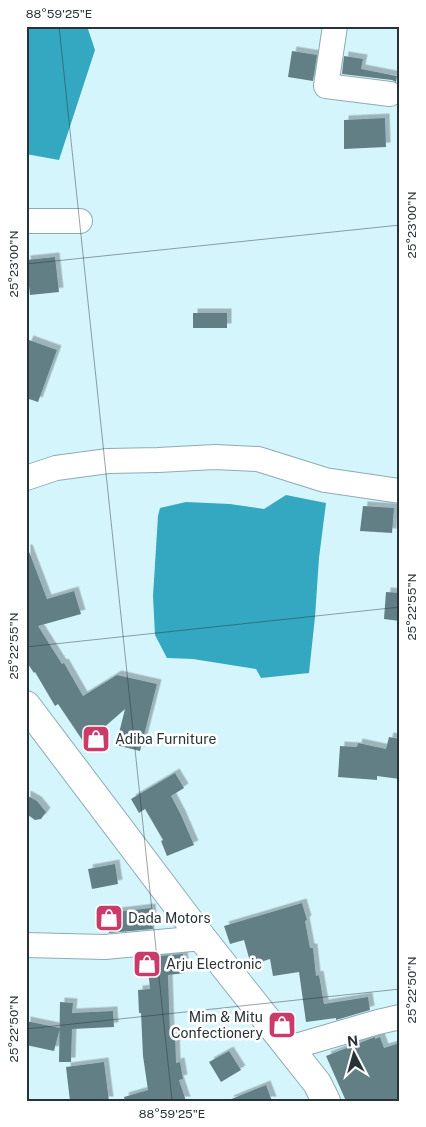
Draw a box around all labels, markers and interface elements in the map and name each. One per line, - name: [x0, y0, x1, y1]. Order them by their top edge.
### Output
- text: 88°59'25"E: [26, 7, 92, 21]
- text: 25°23'00"N: [405, 192, 419, 258]
- text: 25°23'00"N: [7, 231, 21, 297]
- text: 25°22'55"N: [405, 573, 419, 641]
- text: 25°22'55"N: [7, 612, 21, 680]
- shop icon: Adiba Furniture: [81, 724, 111, 754]
- place label: Adiba Furniture: [115, 731, 217, 747]
- shop icon: Dada Motors: [94, 903, 124, 933]
- place label: Dada Motors: [128, 910, 211, 926]
- shop icon: Arju Electronic: [132, 949, 162, 979]
- place label: Arju Electronic: [166, 956, 262, 972]
- text: 25°22'50"N: [405, 957, 419, 1023]
- text: 25°22'50"N: [7, 996, 21, 1062]
- place label: Mim & Mitu Confectionery: [171, 1009, 264, 1041]
- shop icon: Mim & Mitu Confectionery: [267, 1010, 297, 1040]
- north arrow: [328, 1030, 378, 1080]
- text: N: [346, 1033, 359, 1050]
- text: 88°59'25"E: [139, 1107, 205, 1121]

